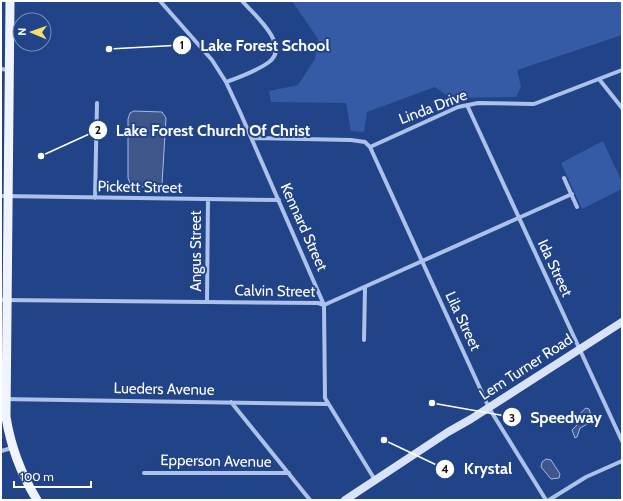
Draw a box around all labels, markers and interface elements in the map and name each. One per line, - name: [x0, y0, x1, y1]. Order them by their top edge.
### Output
- north arrow: [12, 12, 52, 52]
- text: N: [15, 28, 29, 36]
- callout: Lake Forest School: [172, 31, 337, 59]
- text: Lake Forest School: [200, 36, 330, 55]
- text: 1: [180, 37, 184, 52]
- street label: Linda Drive: [396, 86, 470, 128]
- callout: Lake Forest Church Of Christ: [88, 116, 318, 144]
- text: Lake Forest Church Of Christ: [116, 121, 311, 140]
- text: 2: [95, 122, 101, 137]
- street label: Pickett Street: [98, 177, 182, 197]
- street label: Kennard Street: [277, 180, 331, 274]
- street label: Angus Street: [187, 210, 205, 292]
- street label: Ida Street: [534, 237, 576, 299]
- street label: Calvin Street: [234, 281, 316, 301]
- street label: Lila Street: [441, 288, 485, 354]
- street label: Lem Turner Road: [476, 330, 576, 404]
- street label: Lueders Avenue: [113, 379, 215, 399]
- callout: Speedway: [502, 403, 609, 431]
- text: Speedway: [530, 408, 602, 427]
- text: 3: [509, 410, 515, 425]
- street label: Epperson Avenue: [160, 451, 272, 471]
- callout: Krystal: [435, 455, 520, 483]
- text: Krystal: [464, 459, 512, 478]
- text: 4: [441, 461, 449, 476]
- scale bar: [14, 463, 91, 489]
- text: 100 m: [20, 469, 54, 484]

